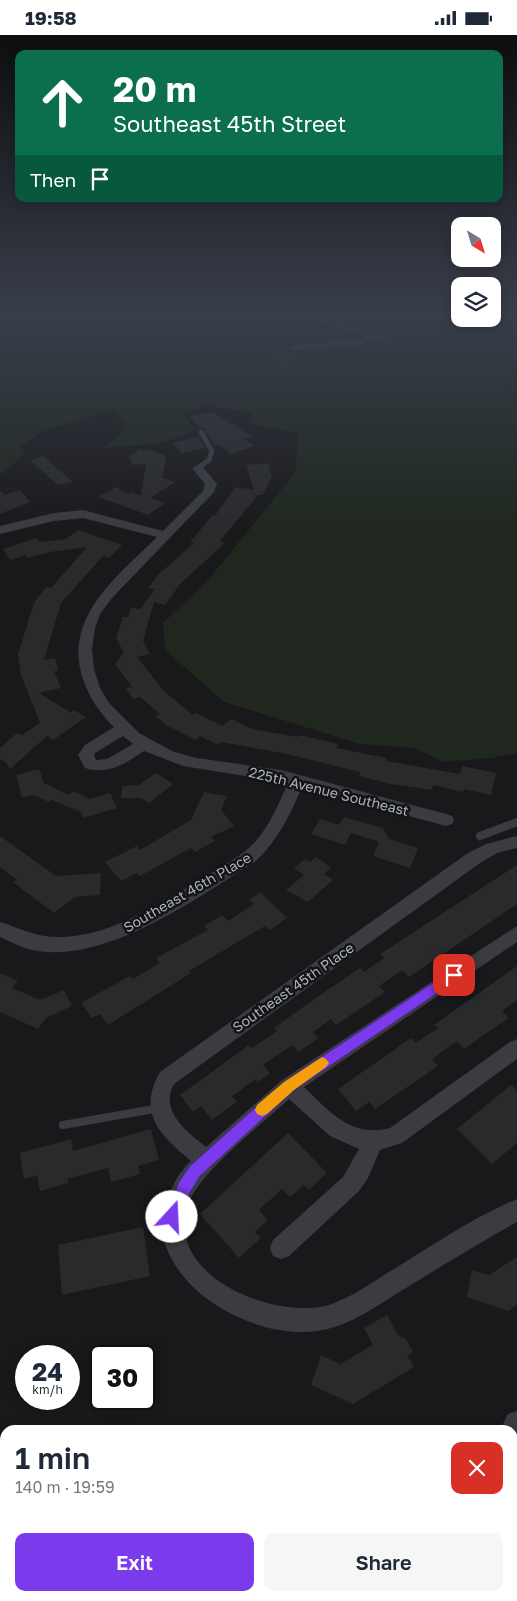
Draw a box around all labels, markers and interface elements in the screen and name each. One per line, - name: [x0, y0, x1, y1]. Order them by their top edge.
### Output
- text: 19:58: [25, 6, 77, 29]
- text: 20 m: [113, 68, 196, 110]
- icon: ahead: [30, 70, 95, 135]
- text: Southeast 45th Street: [113, 110, 346, 137]
- icon: arrive: [86, 165, 114, 193]
- text: Then: [30, 168, 76, 191]
- north arrow: [451, 217, 501, 267]
- map controls: [451, 217, 501, 327]
- button: layers: [451, 277, 501, 327]
- street label: 225th Avenue Southeast: [247, 763, 411, 819]
- street label: Southeast 46th Place: [120, 848, 254, 936]
- street label: Southeast 45th Place: [229, 939, 357, 1035]
- pin: [433, 954, 475, 996]
- icon: arrive: [440, 961, 468, 989]
- position arrow: [145, 1190, 197, 1242]
- speed limit sign: 30: [90, 1345, 155, 1410]
- text: 24: [32, 1356, 63, 1387]
- text: km/h: [32, 1382, 63, 1397]
- text: 1 min: [15, 1440, 90, 1476]
- button: close: [451, 1442, 503, 1494]
- text: 140 m · 19:59: [15, 1477, 115, 1497]
- button: Exit: [15, 1533, 254, 1591]
- button: Share: [264, 1533, 503, 1591]

